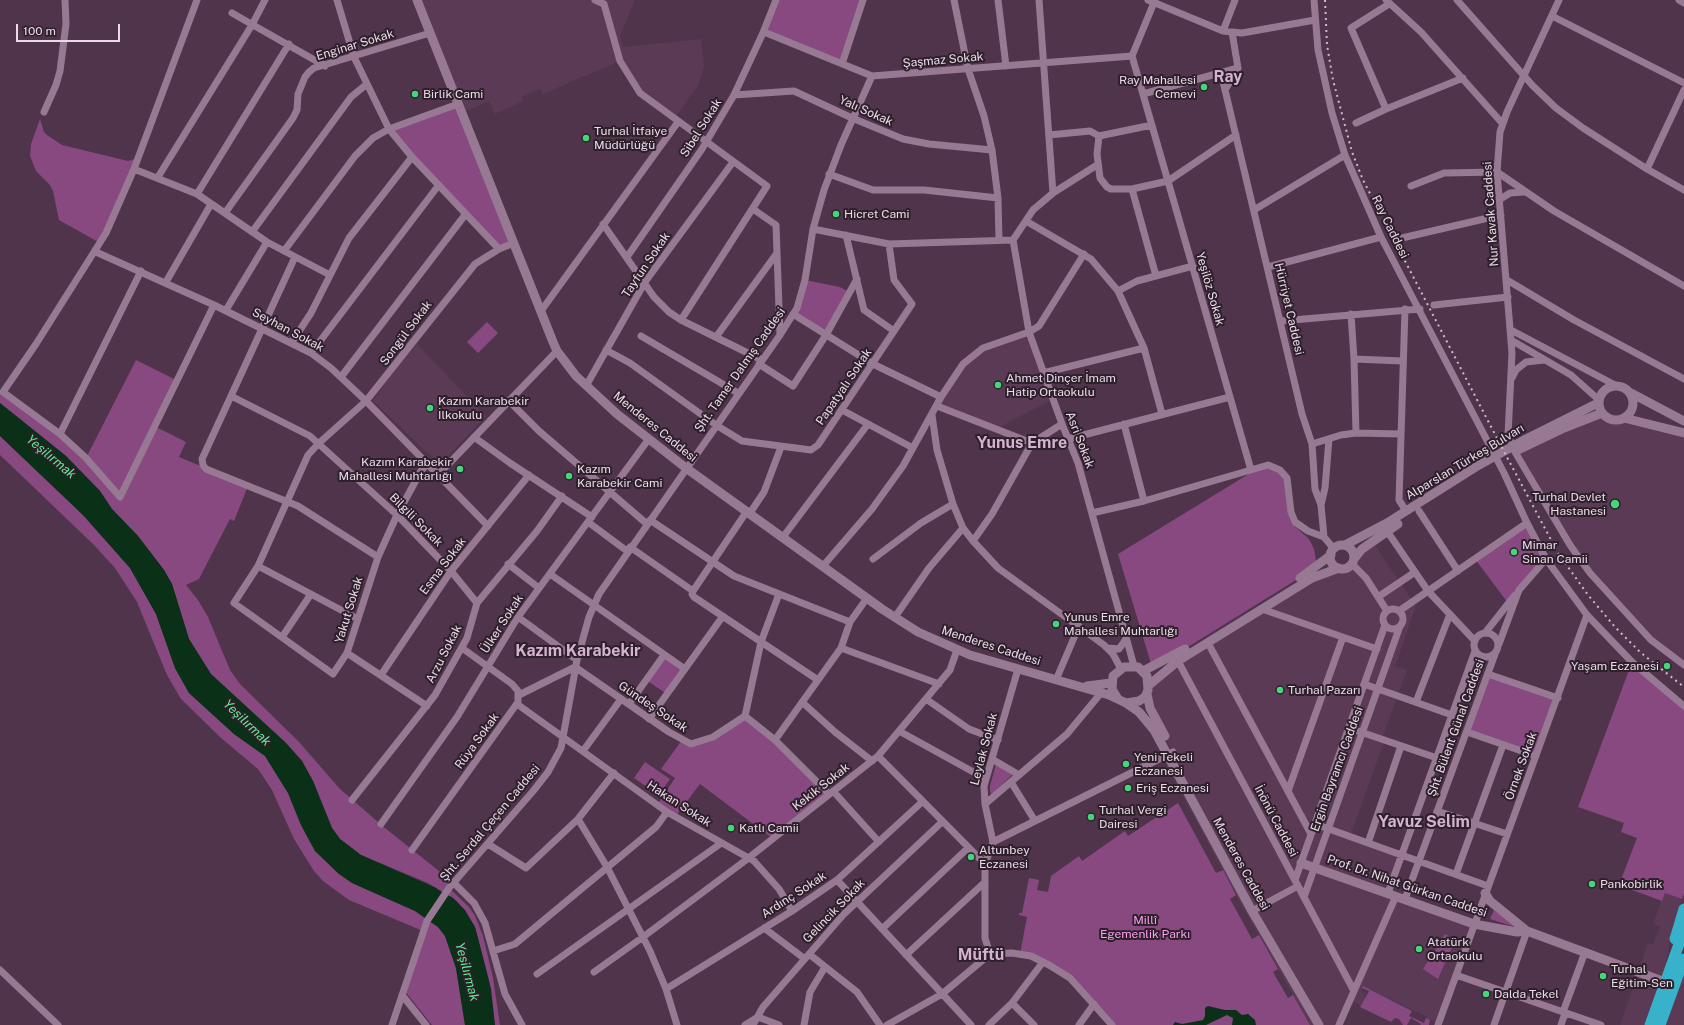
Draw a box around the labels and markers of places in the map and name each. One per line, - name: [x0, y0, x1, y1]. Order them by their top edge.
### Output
- place label: Ray Mahallesi Cemevi: [1119, 73, 1196, 101]
- marker: Ray Mahallesi Cemevi: [1199, 82, 1209, 92]
- place label: Birlik Cami: [423, 87, 483, 101]
- marker: Birlik Cami: [410, 89, 420, 99]
- place label: Turhal İtfaiye Müdürlüğü: [594, 124, 667, 152]
- marker: Turhal İtfaiye Müdürlüğü: [581, 133, 591, 143]
- place label: Hicret Cami: [844, 207, 909, 221]
- marker: Hicret Cami: [831, 209, 841, 219]
- place label: Ahmet Dinçer İmam Hatip Ortaokulu: [1006, 371, 1116, 399]
- marker: Ahmet Dinçer İmam Hatip Ortaokulu: [993, 380, 1003, 390]
- place label: Kazım Karabekir İlkokulu: [438, 394, 529, 422]
- marker: Kazım Karabekir İlkokulu: [425, 403, 435, 413]
- place label: Kazım Karabekir Mahallesi Muhtarlığı: [339, 455, 452, 483]
- place label: Kazım Karabekir Cami: [577, 462, 662, 490]
- marker: Kazım Karabekir Mahallesi Muhtarlığı: [455, 464, 465, 474]
- marker: Kazım Karabekir Cami: [564, 471, 574, 481]
- place label: Turhal Devlet Hastanesi: [1532, 490, 1606, 518]
- marker: Turhal Devlet Hastanesi: [1609, 498, 1621, 510]
- place label: Mimar Sinan Camii: [1522, 538, 1588, 566]
- marker: Mimar Sinan Camii: [1509, 547, 1519, 557]
- place label: Yunus Emre Mahallesi Muhtarlığı: [1064, 610, 1177, 638]
- marker: Yunus Emre Mahallesi Muhtarlığı: [1051, 619, 1061, 629]
- place label: Yaşam Eczanesi: [1571, 659, 1659, 673]
- marker: Yaşam Eczanesi: [1662, 661, 1672, 671]
- place label: Turhal Pazarı: [1288, 683, 1360, 697]
- marker: Turhal Pazarı: [1275, 685, 1285, 695]
- place label: Yeni Tekeli Eczanesi: [1134, 750, 1193, 778]
- marker: Yeni Tekeli Eczanesi: [1121, 759, 1131, 769]
- place label: Eriş Eczanesi: [1136, 781, 1209, 795]
- marker: Eriş Eczanesi: [1123, 783, 1133, 793]
- place label: Turhal Vergi Dairesi: [1099, 803, 1167, 831]
- marker: Turhal Vergi Dairesi: [1086, 812, 1096, 822]
- place label: Katlı Camii: [739, 821, 799, 835]
- marker: Katlı Camii: [726, 823, 736, 833]
- place label: Altunbey Eczanesi: [979, 843, 1030, 871]
- marker: Altunbey Eczanesi: [966, 852, 976, 862]
- place label: Pankobirlik: [1600, 877, 1663, 891]
- marker: Pankobirlik: [1587, 879, 1597, 889]
- place label: Atatürk Ortaokulu: [1427, 935, 1482, 963]
- marker: Atatürk Ortaokulu: [1414, 944, 1424, 954]
- place label: Turhal Eğitim-Sen: [1611, 962, 1673, 990]
- marker: Turhal Eğitim-Sen: [1598, 971, 1608, 981]
- place label: Dalda Tekel: [1494, 987, 1559, 1001]
- marker: Dalda Tekel: [1481, 989, 1491, 999]

